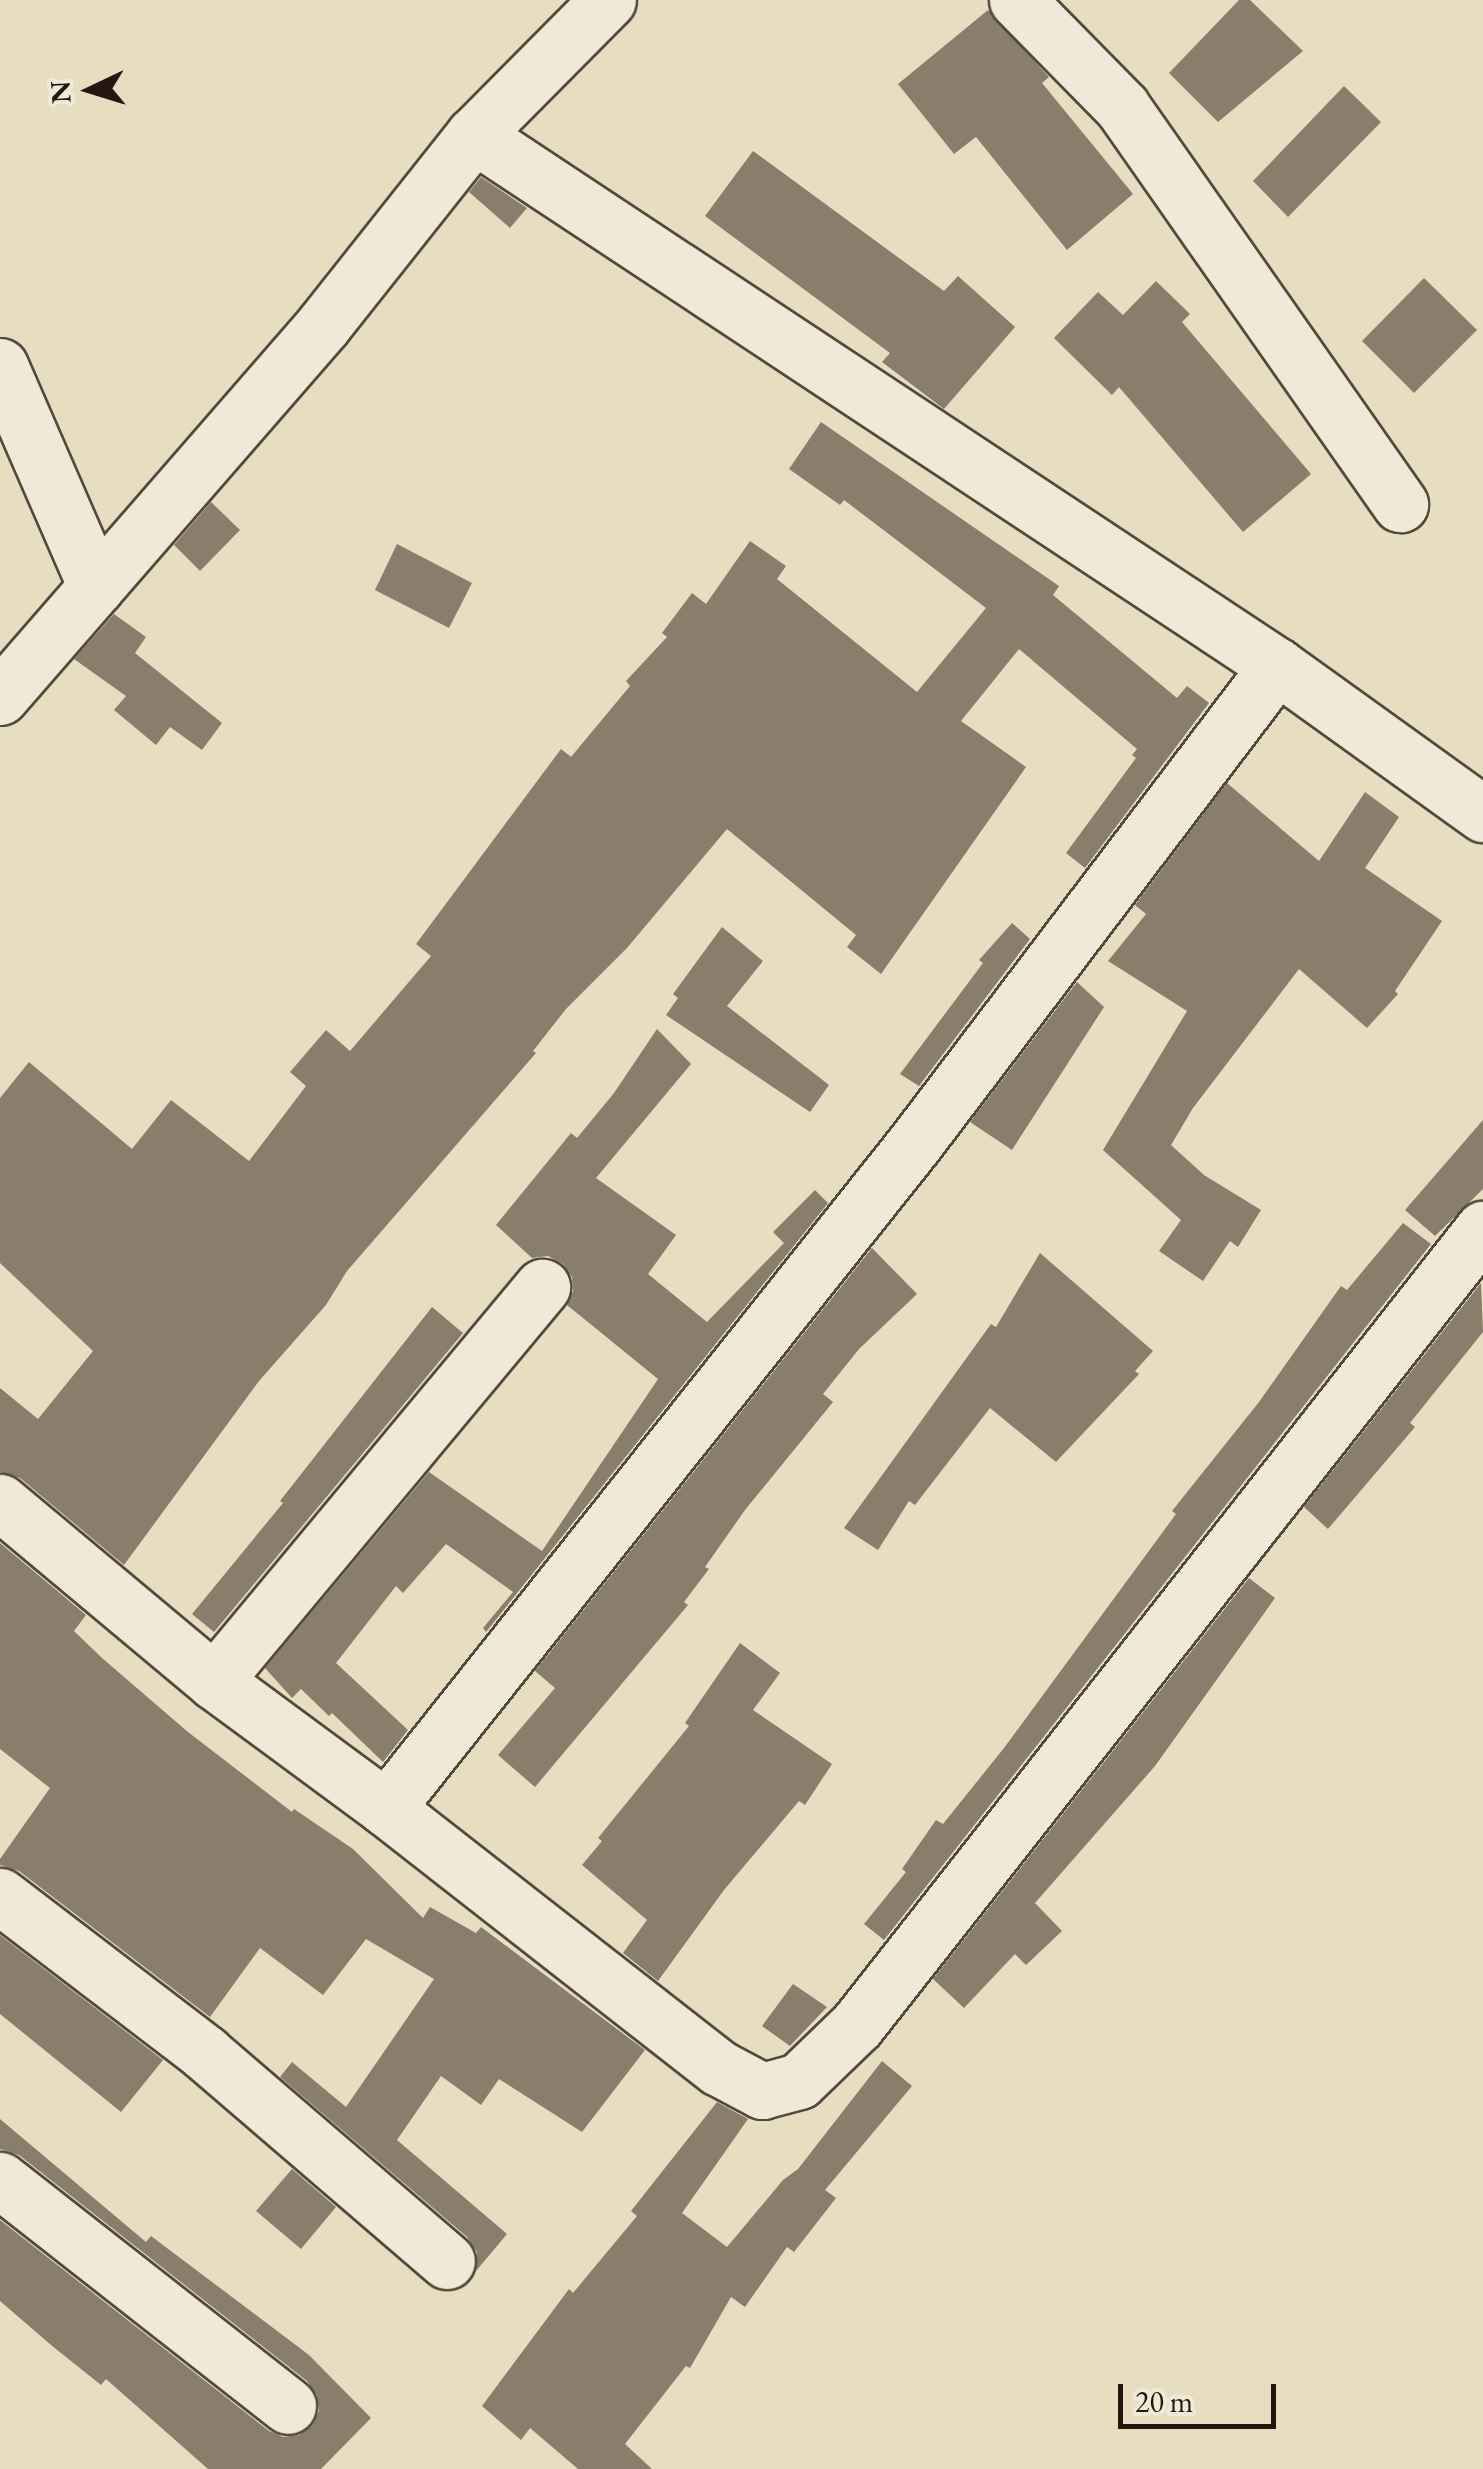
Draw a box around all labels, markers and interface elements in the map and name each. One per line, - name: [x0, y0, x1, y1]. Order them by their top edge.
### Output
- north arrow: [40, 40, 140, 140]
- text: N: [41, 80, 79, 105]
- scale bar: [1123, 2364, 1280, 2426]
- text: 20 m: [1135, 2382, 1193, 2421]

